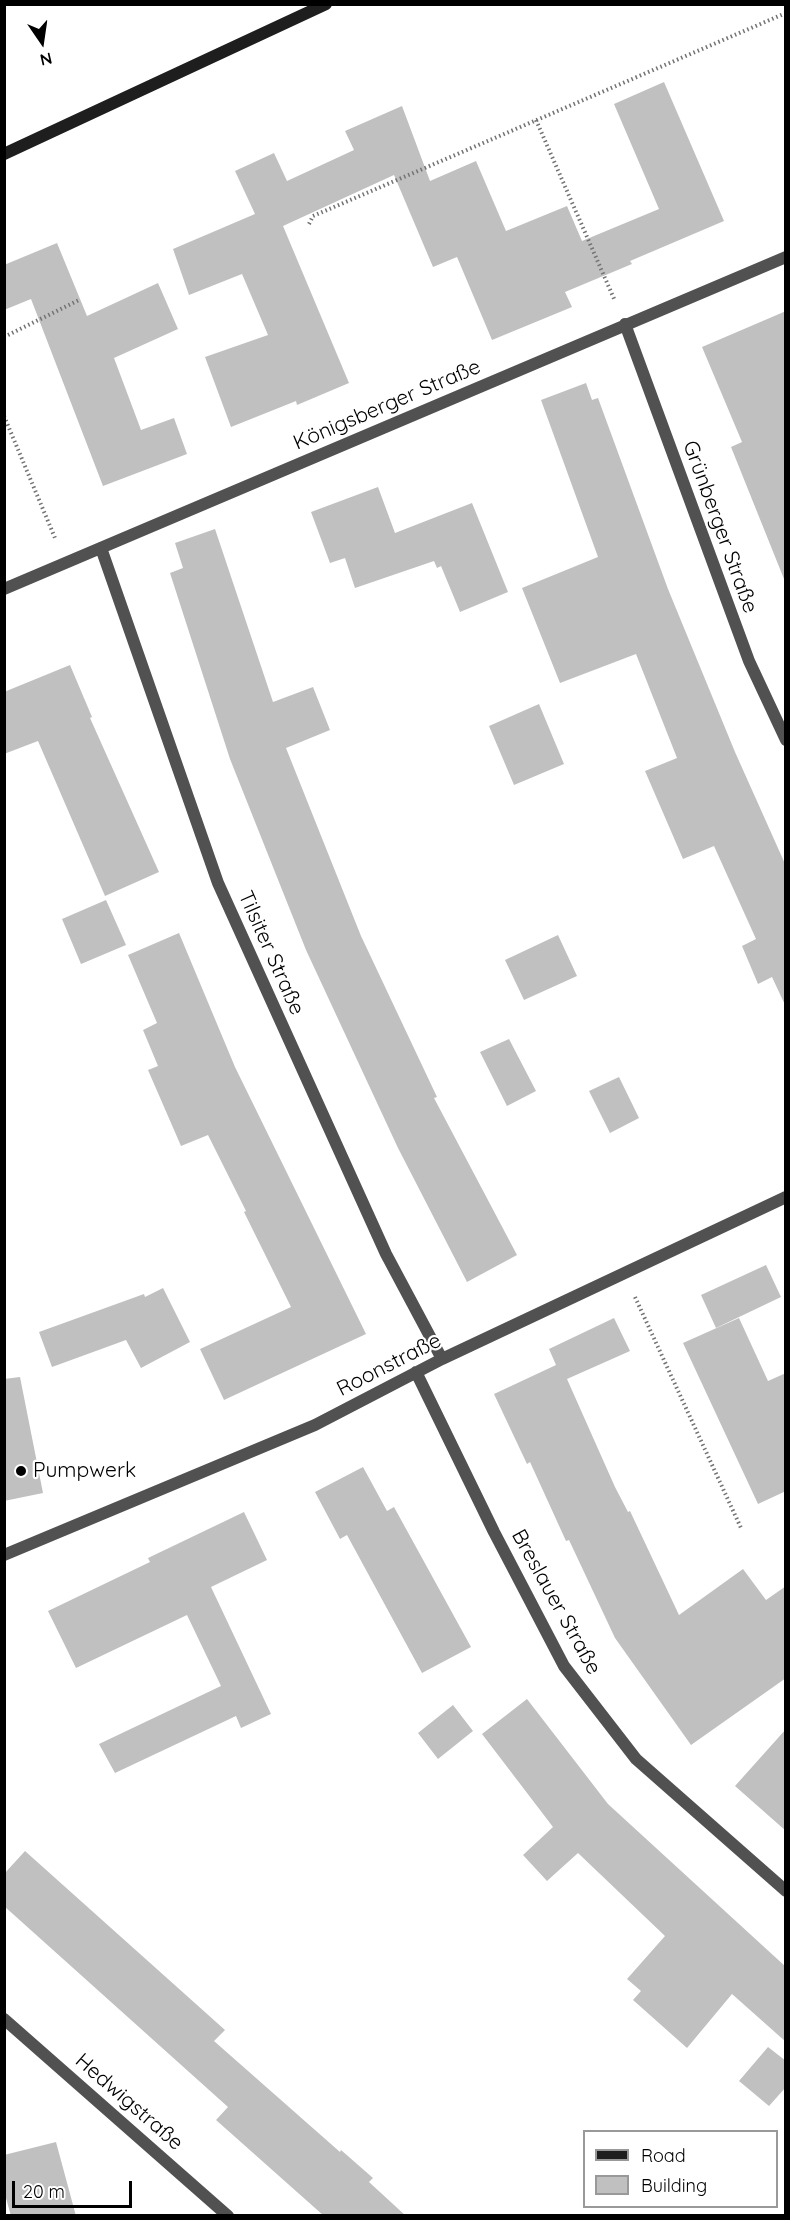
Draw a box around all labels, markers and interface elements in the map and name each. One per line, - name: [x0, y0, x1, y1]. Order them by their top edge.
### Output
- north arrow: [12, 12, 72, 72]
- text: N: [38, 48, 54, 71]
- street label: Königsberger Straße: [290, 354, 484, 456]
- street label: Grünberger Straße: [677, 437, 763, 617]
- street label: Tilsiter Straße: [232, 887, 310, 1019]
- street label: Roonstraße: [333, 1328, 445, 1402]
- place label: Pumpwerk: [33, 1458, 136, 1484]
- marker: Pumpwerk: [14, 1464, 28, 1478]
- street label: Breslauer Straße: [506, 1525, 606, 1679]
- street label: Hedwigstraße: [70, 2048, 188, 2156]
- legend: [583, 2130, 778, 2208]
- text: Road: [641, 2144, 686, 2167]
- scale bar: [15, 2169, 135, 2207]
- text: Building: [641, 2174, 707, 2197]
- text: 20 m: [23, 2180, 65, 2203]

